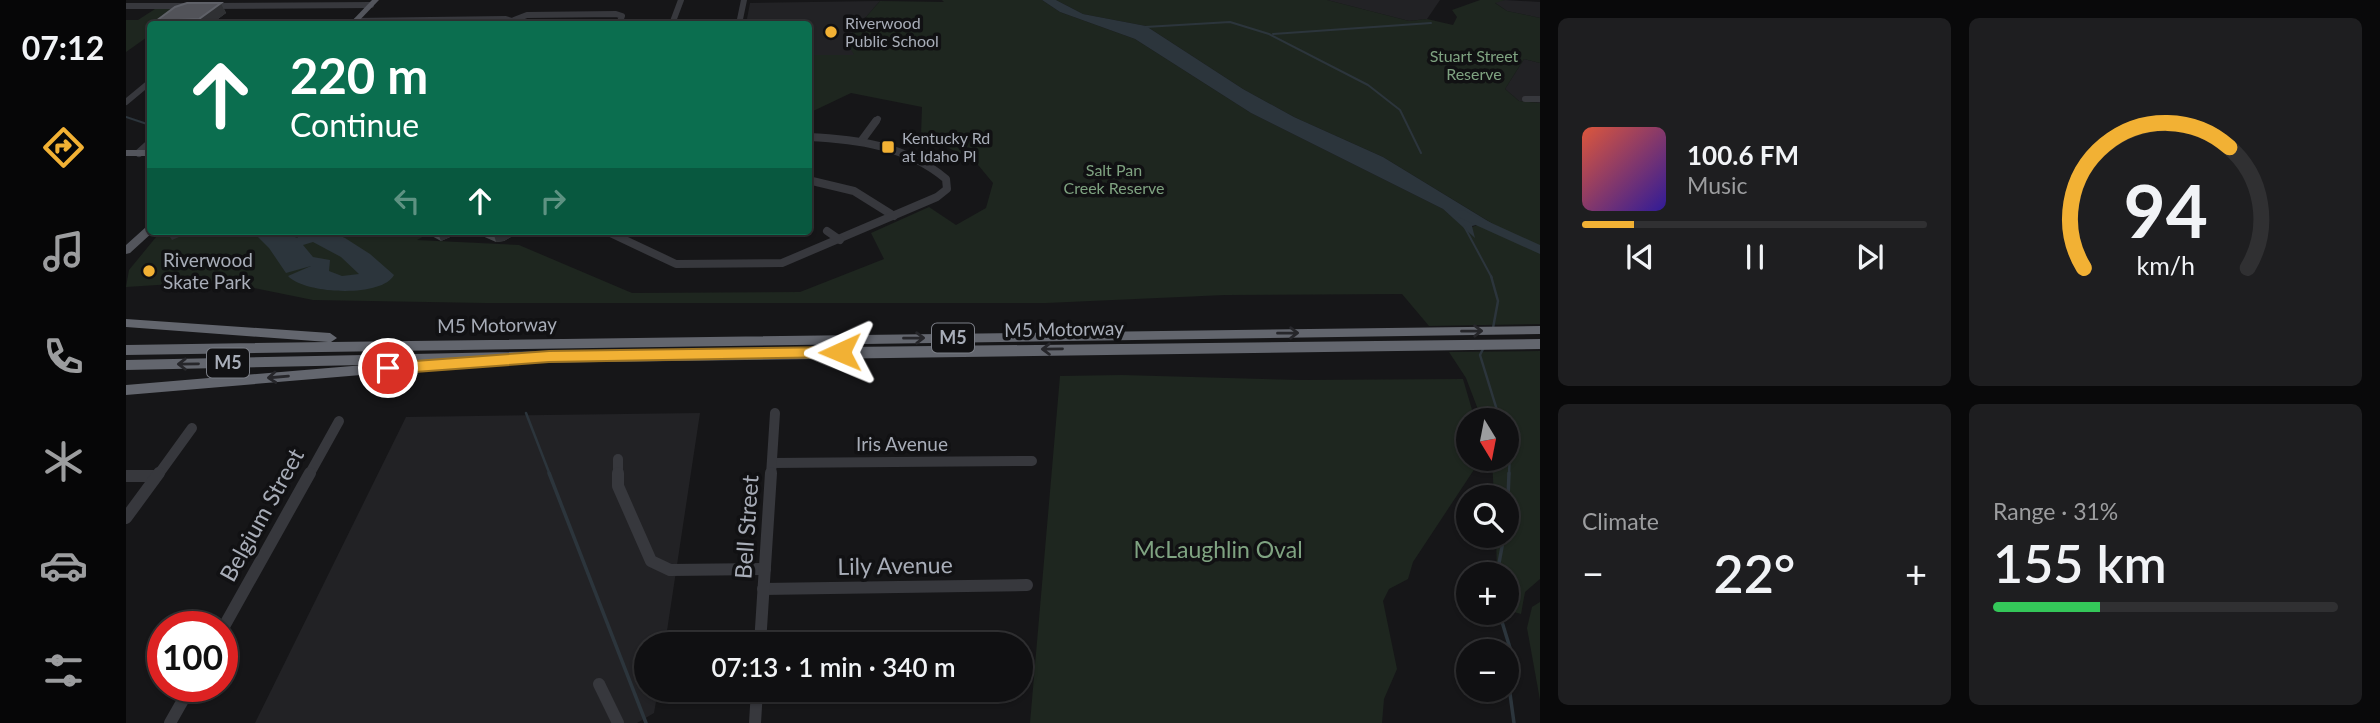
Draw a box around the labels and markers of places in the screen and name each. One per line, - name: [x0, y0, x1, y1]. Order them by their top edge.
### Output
- place label: Riverwood Public School: [845, 13, 939, 50]
- marker: Riverwood Public School: [823, 24, 839, 40]
- place label: Kentucky Rd at Idaho Pl: [902, 128, 990, 165]
- marker: Kentucky Rd at Idaho Pl: [880, 139, 896, 155]
- place label: Riverwood Skate Park: [163, 248, 253, 293]
- marker: Riverwood Skate Park: [141, 263, 157, 279]
- pin: [358, 338, 418, 398]

